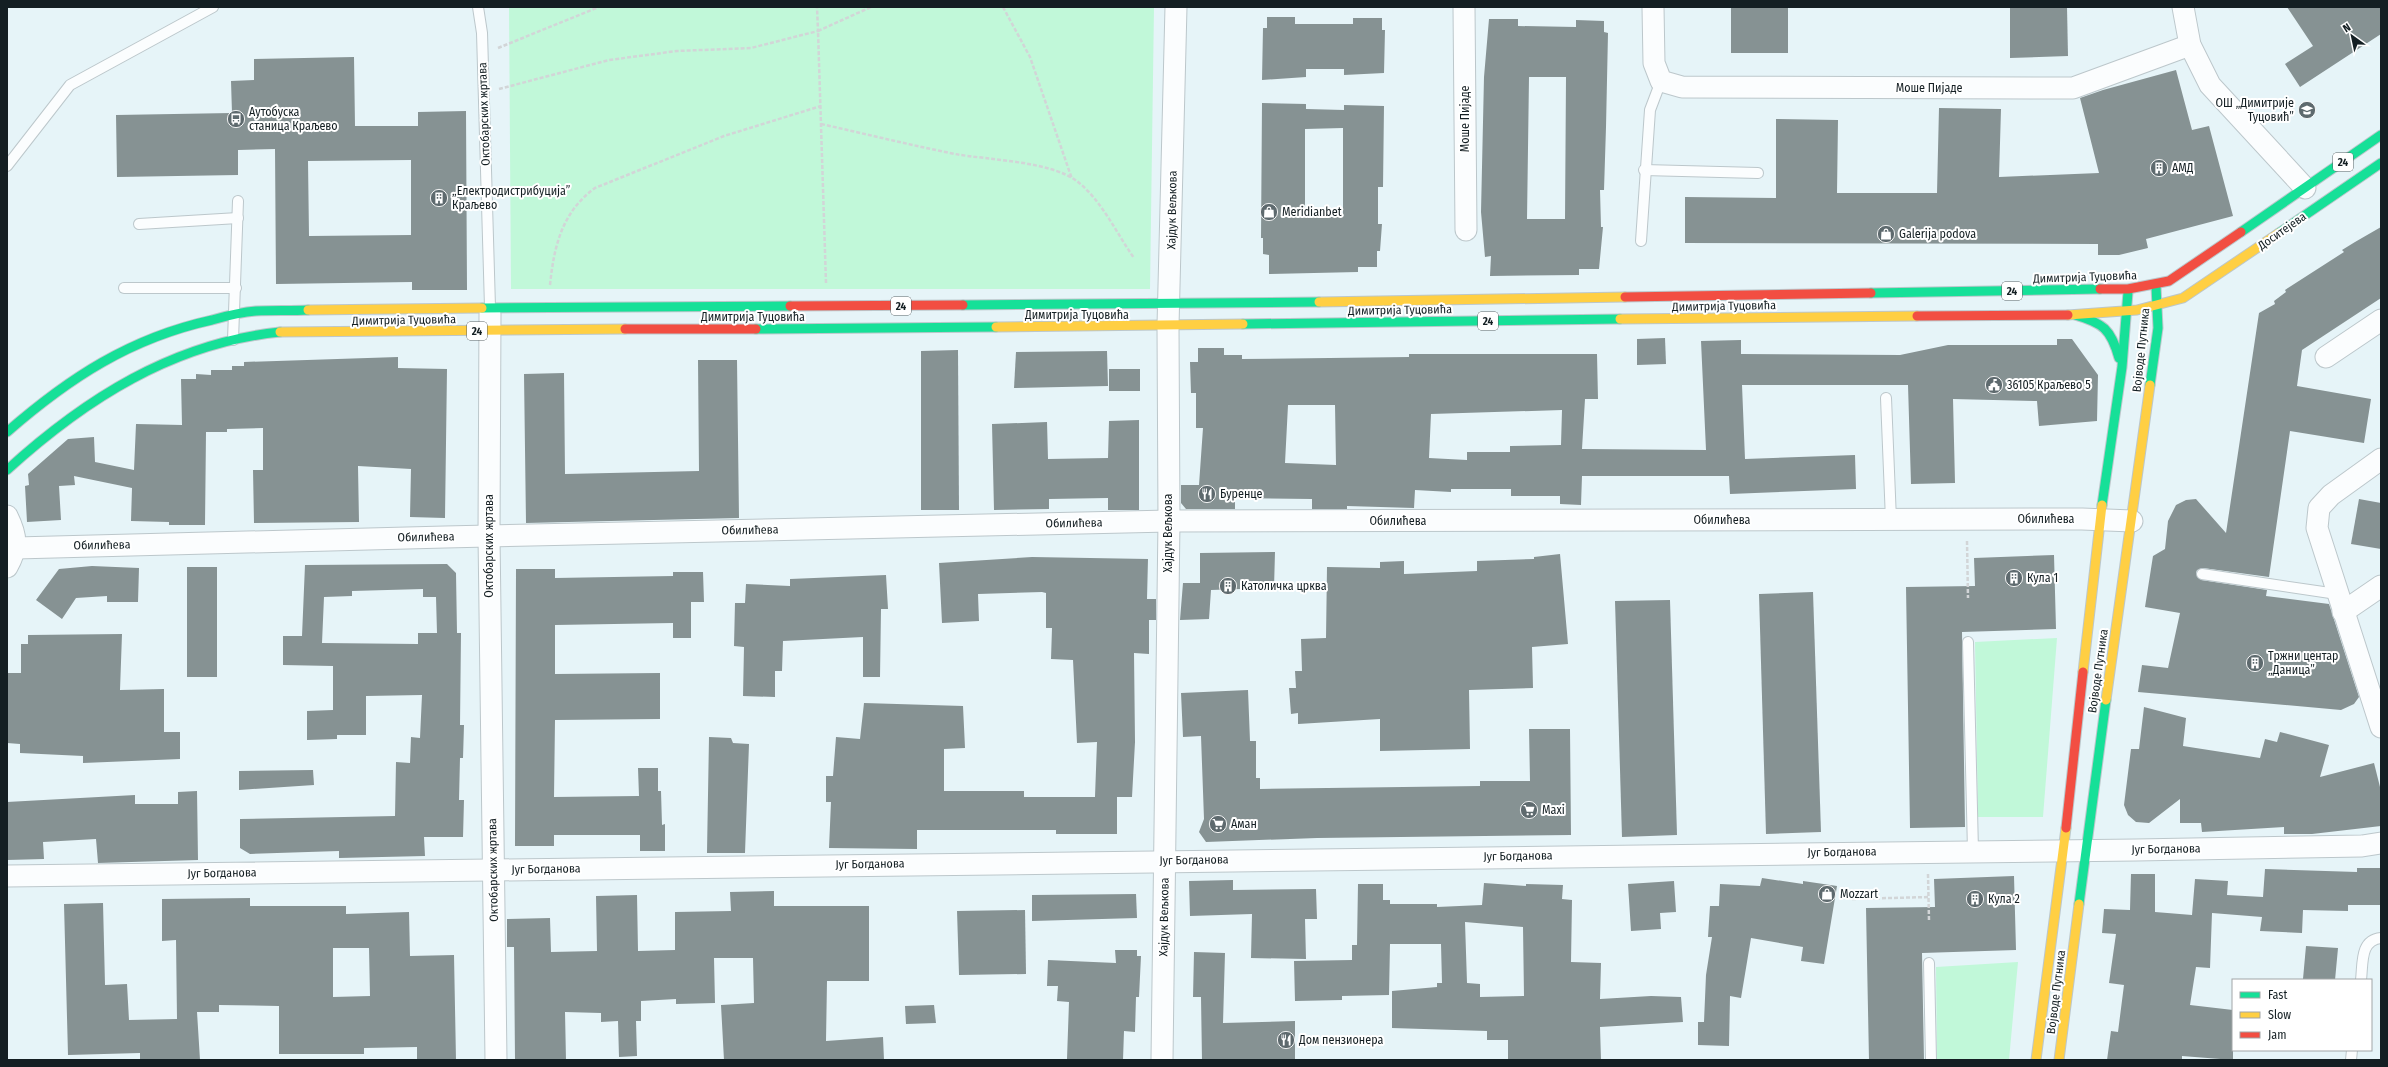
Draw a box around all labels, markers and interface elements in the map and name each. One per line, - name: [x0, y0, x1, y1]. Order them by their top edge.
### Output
- north arrow: [2332, 16, 2372, 56]
- text: N: [2341, 21, 2353, 35]
- street label: Октобарских жртава: [475, 62, 493, 166]
- street label: Моше Пијаде: [1896, 81, 1962, 95]
- street label: Моше Пијаде: [1458, 86, 1472, 152]
- place label: ОШ „Димитрије Туцовић”: [2215, 96, 2294, 124]
- school or university icon: ОШ „Димитрије Туцовић”: [2297, 100, 2317, 120]
- place label: Аутобуска станица Краљево: [249, 105, 338, 133]
- bus stop icon: Аутобуска станица Краљево: [226, 109, 246, 129]
- road number: 24: [2333, 153, 2353, 171]
- building icon: АМД: [2149, 158, 2169, 178]
- place label: АМД: [2172, 161, 2194, 175]
- street label: Хајдук Вељкова: [1164, 170, 1180, 250]
- place label: „Електродистрибуција” Краљево: [452, 184, 571, 212]
- building icon: „Електродистрибуција” Краљево: [429, 188, 449, 208]
- shop icon: Meridianbet: [1259, 202, 1279, 222]
- place label: Meridianbet: [1282, 205, 1342, 219]
- street label: Доситејева: [2254, 209, 2309, 253]
- shop icon: Galerija podova: [1876, 224, 1896, 244]
- place label: Galerija podova: [1899, 227, 1976, 241]
- street label: Димитрија Туцовића: [2032, 268, 2137, 286]
- road number: 24: [2002, 282, 2022, 300]
- road number: 24: [891, 297, 911, 315]
- street label: Димитрија Туцовића: [1671, 298, 1776, 314]
- street label: Димитрија Туцовића: [1347, 302, 1452, 318]
- street label: Војводе Путника: [2130, 307, 2152, 393]
- street label: Димитрија Туцовића: [1024, 308, 1129, 322]
- street label: Димитрија Туцовића: [700, 310, 805, 324]
- street label: Димитрија Туцовића: [351, 312, 456, 328]
- road number: 24: [1478, 312, 1498, 330]
- road number: 24: [467, 322, 487, 340]
- public building icon: 36105 Краљево 5: [1984, 375, 2004, 395]
- place label: 36105 Краљево 5: [2007, 378, 2091, 392]
- restaurant icon: Буренце: [1197, 484, 1217, 504]
- place label: Буренце: [1220, 487, 1263, 501]
- street label: Хајдук Вељкова: [1161, 493, 1175, 572]
- street label: Октобарских жртава: [482, 494, 496, 598]
- street label: Обилићева: [2018, 512, 2075, 526]
- street label: Обилићева: [1694, 513, 1751, 527]
- street label: Обилићева: [1370, 514, 1427, 528]
- street label: Обилићева: [1045, 516, 1103, 530]
- street label: Обилићева: [721, 523, 779, 537]
- street label: Обилићева: [397, 530, 455, 544]
- street label: Обилићева: [73, 538, 131, 552]
- building icon: Кула 1: [2004, 568, 2024, 588]
- place label: Кула 1: [2027, 571, 2058, 585]
- building icon: Католичка црква: [1218, 576, 1238, 596]
- place label: Католичка црква: [1241, 579, 1327, 593]
- street label: Војводе Путника: [2085, 628, 2111, 714]
- place label: Тржни центар „Даница”: [2268, 649, 2338, 677]
- building icon: Тржни центар „Даница”: [2245, 653, 2265, 673]
- supermarket icon: Maxi: [1519, 800, 1539, 820]
- place label: Maxi: [1542, 803, 1565, 817]
- supermarket icon: Аман: [1208, 814, 1228, 834]
- place label: Аман: [1231, 817, 1257, 831]
- street label: Октобарских жртава: [485, 818, 501, 922]
- street label: Југ Богданова: [2131, 841, 2201, 857]
- street label: Југ Богданова: [1807, 844, 1877, 860]
- street label: Југ Богданова: [1483, 848, 1553, 864]
- street label: Југ Богданова: [1159, 852, 1229, 868]
- street label: Југ Богданова: [835, 856, 905, 872]
- street label: Југ Богданова: [511, 861, 581, 877]
- street label: Југ Богданова: [187, 865, 257, 881]
- street label: Хајдук Вељкова: [1156, 877, 1172, 957]
- shop icon: Mozzart: [1817, 884, 1837, 904]
- place label: Mozzart: [1840, 887, 1878, 901]
- building icon: Кула 2: [1965, 889, 1985, 909]
- place label: Кула 2: [1988, 892, 2020, 906]
- street label: Војводе Путника: [2044, 949, 2068, 1035]
- legend: [2232, 979, 2372, 1051]
- text: Fast: [2268, 988, 2287, 1002]
- text: Slow: [2268, 1008, 2291, 1022]
- text: Jam: [2268, 1028, 2286, 1042]
- restaurant icon: Дом пензионера: [1276, 1030, 1296, 1050]
- place label: Дом пензионера: [1298, 1033, 1383, 1047]

